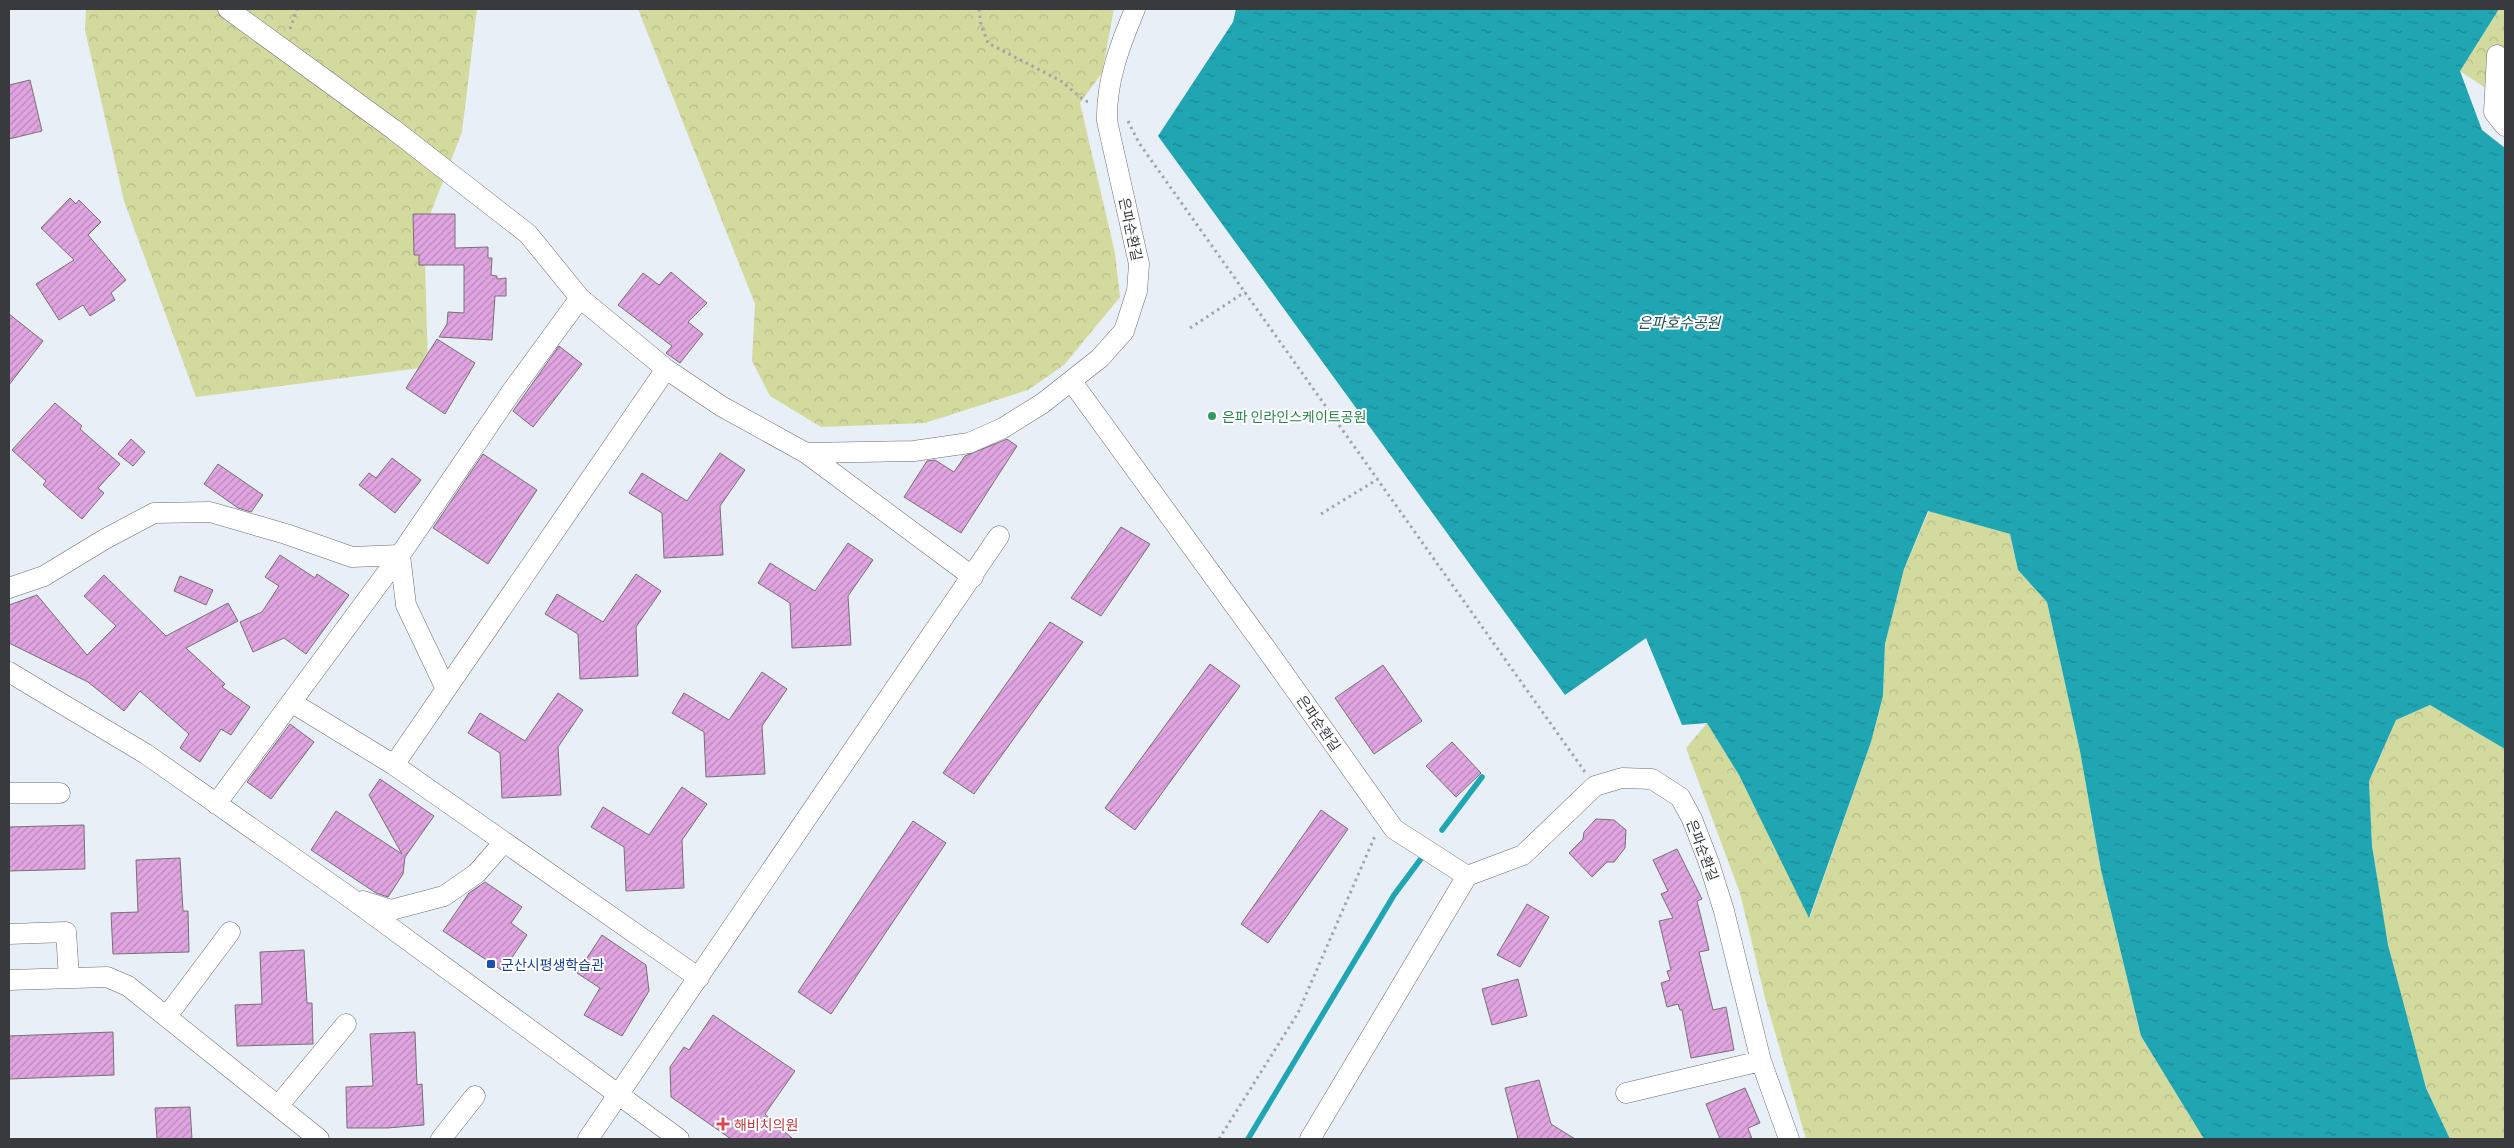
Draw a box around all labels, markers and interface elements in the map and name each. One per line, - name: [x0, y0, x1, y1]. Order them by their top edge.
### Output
- street label: 은파순환길: [1115, 196, 1147, 262]
- water label: 은파호수공원: [1638, 312, 1722, 333]
- place label: 은파 인라인스케이트공원: [1222, 407, 1366, 426]
- marker: 은파 인라인스케이트공원: [1206, 410, 1218, 422]
- street label: 은파순환길: [1293, 691, 1345, 755]
- street label: 은파순환길: [1683, 817, 1723, 883]
- place label: 군산시평생학습관: [501, 955, 604, 974]
- marker: 군산시평생학습관: [485, 958, 497, 970]
- place label: 해비치의원: [734, 1115, 798, 1134]
- marker: 해비치의원: [716, 1117, 730, 1131]

